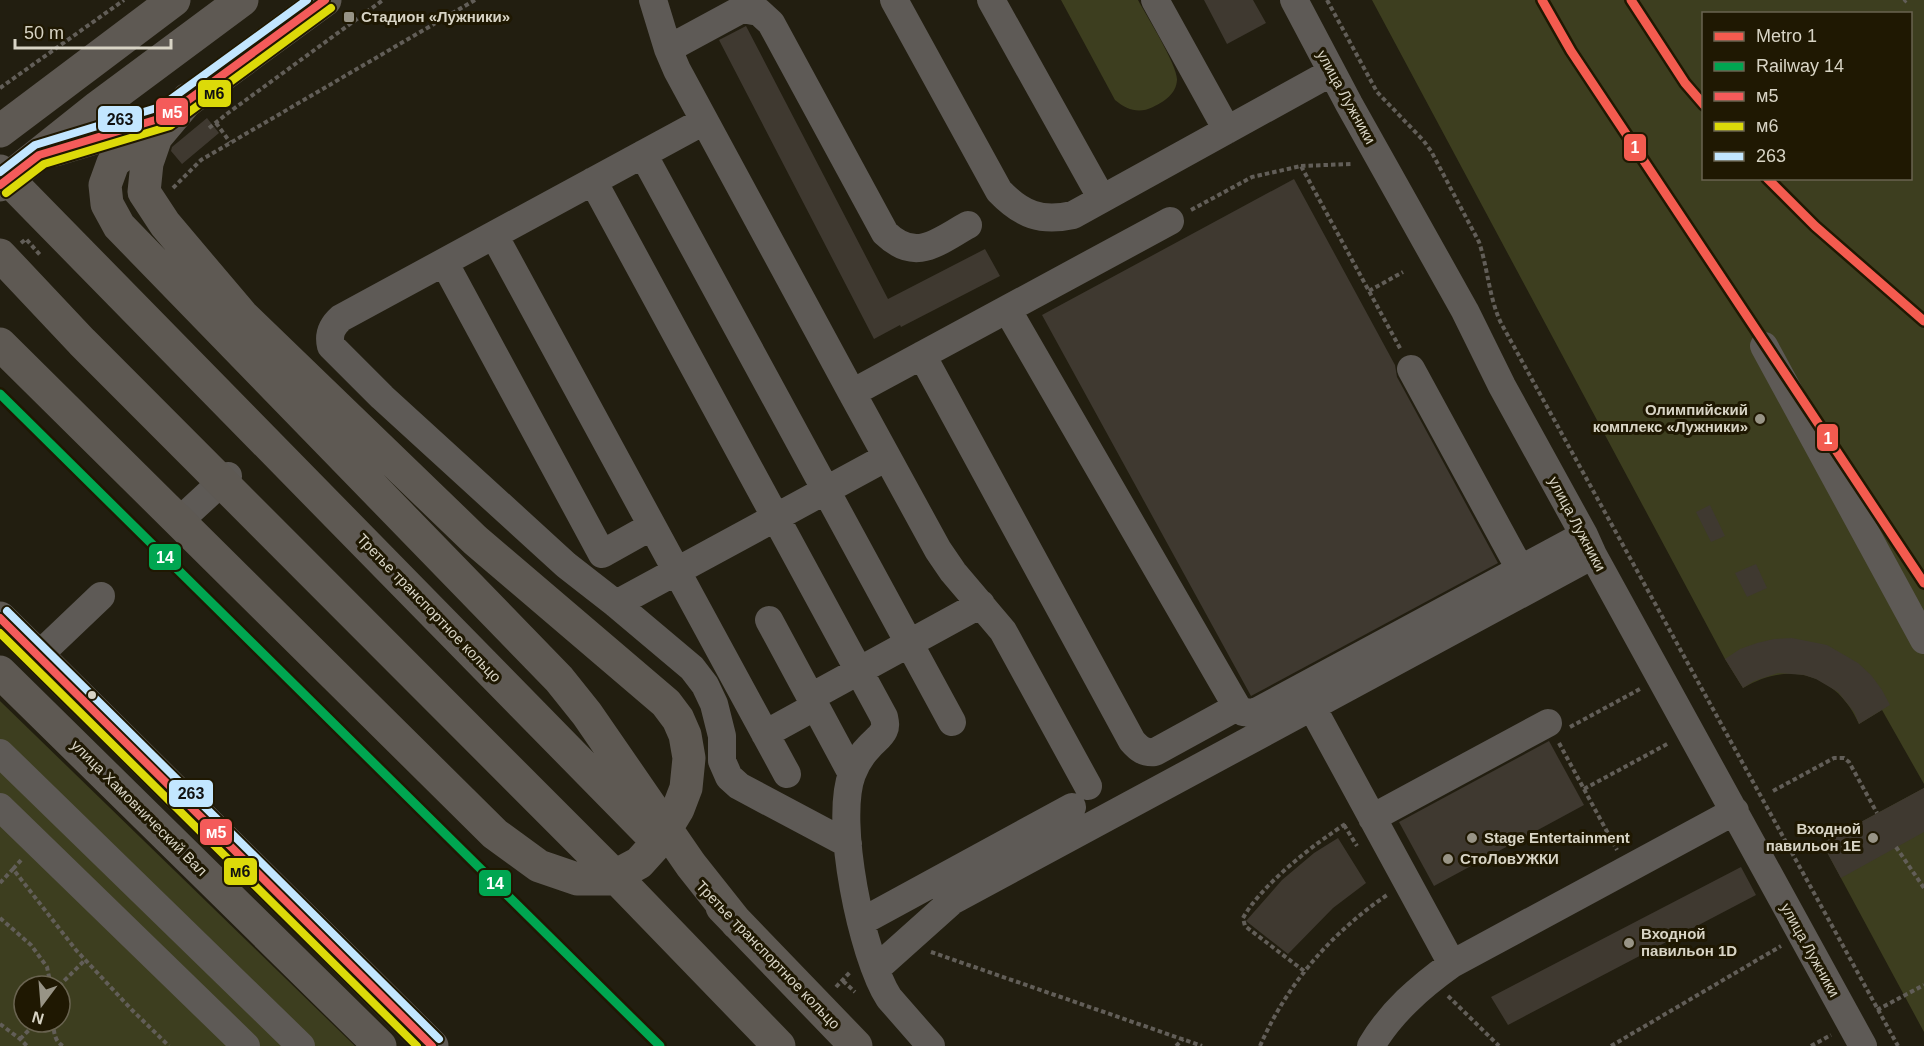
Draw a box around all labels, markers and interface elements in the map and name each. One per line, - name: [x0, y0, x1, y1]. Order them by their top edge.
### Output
- place label: Стадион «Лужники»: [361, 8, 510, 25]
- marker: Стадион «Лужники»: [342, 10, 356, 24]
- scale bar: [15, 12, 171, 50]
- legend: [1702, 12, 1912, 180]
- text: 50 m: [24, 23, 64, 43]
- text: Metro 1: [1756, 26, 1817, 46]
- street label: улица Лужники: [1314, 47, 1379, 147]
- text: Railway 14: [1756, 56, 1844, 76]
- line badge: м6: [197, 79, 232, 108]
- text: м6: [204, 85, 224, 102]
- text: м5: [1756, 86, 1778, 106]
- line badge: м5: [155, 97, 189, 126]
- text: м5: [162, 104, 182, 121]
- line badge: 263: [97, 105, 143, 133]
- text: 263: [107, 111, 133, 128]
- text: м6: [1756, 116, 1778, 136]
- line badge: 1: [1623, 133, 1647, 162]
- text: 1: [1631, 139, 1640, 156]
- text: 263: [1756, 146, 1786, 166]
- place label: Олимпийский комплекс «Лужники»: [1593, 401, 1748, 435]
- marker: Олимпийский комплекс «Лужники»: [1753, 412, 1767, 426]
- line badge: 1: [1816, 423, 1839, 452]
- text: 1: [1824, 430, 1833, 447]
- street label: улица Лужники: [1545, 474, 1610, 574]
- street label: Третье транспортное кольцо: [354, 530, 505, 685]
- line badge: 14: [148, 543, 182, 571]
- text: 14: [156, 549, 174, 566]
- unlabelled marker: [86, 689, 98, 701]
- street label: улица Хамовнический Вал: [68, 736, 211, 879]
- line badge: 263: [168, 779, 214, 808]
- text: 263: [178, 785, 204, 802]
- line badge: м5: [199, 818, 233, 846]
- place label: Входной павильон 1E: [1766, 820, 1861, 854]
- text: м5: [206, 824, 226, 841]
- place label: Stage Entertainment: [1484, 829, 1630, 846]
- marker: Stage Entertainment: [1465, 831, 1479, 845]
- marker: Входной павильон 1E: [1866, 831, 1880, 845]
- place label: СтоЛовУЖКИ: [1460, 850, 1559, 867]
- marker: СтоЛовУЖКИ: [1441, 852, 1455, 866]
- line badge: м6: [223, 857, 258, 886]
- text: м6: [230, 863, 250, 880]
- line badge: 14: [478, 869, 512, 897]
- text: 14: [486, 875, 504, 892]
- street label: Третье транспортное кольцо: [693, 877, 844, 1032]
- street label: улица Лужники: [1778, 900, 1843, 1000]
- place label: Входной павильон 1D: [1641, 925, 1737, 959]
- marker: Входной павильон 1D: [1622, 936, 1636, 950]
- north arrow: [12, 974, 72, 1034]
- text: N: [30, 1008, 46, 1028]

